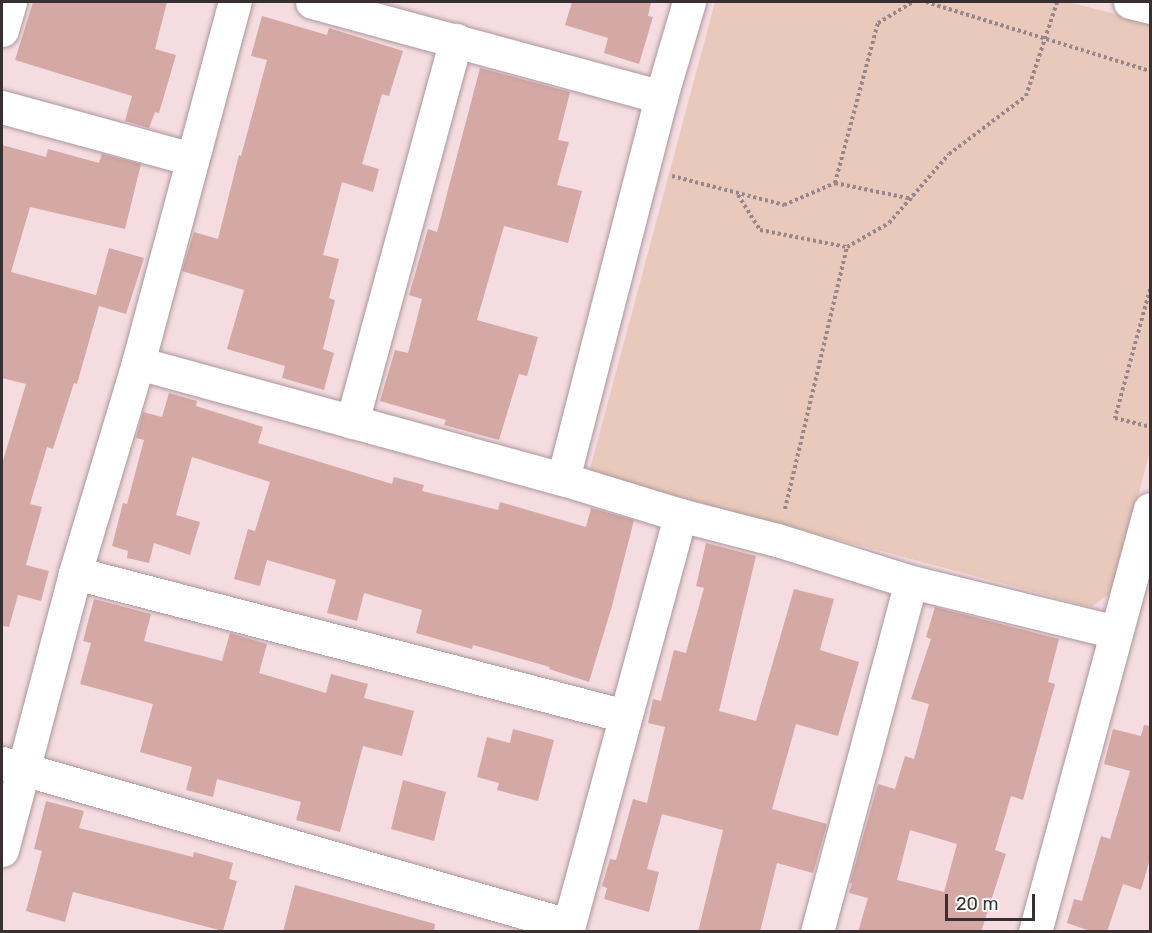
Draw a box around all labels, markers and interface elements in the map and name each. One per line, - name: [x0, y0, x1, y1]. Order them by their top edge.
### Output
- scale bar: [948, 882, 1038, 920]
- text: 20 m: [956, 893, 998, 915]

